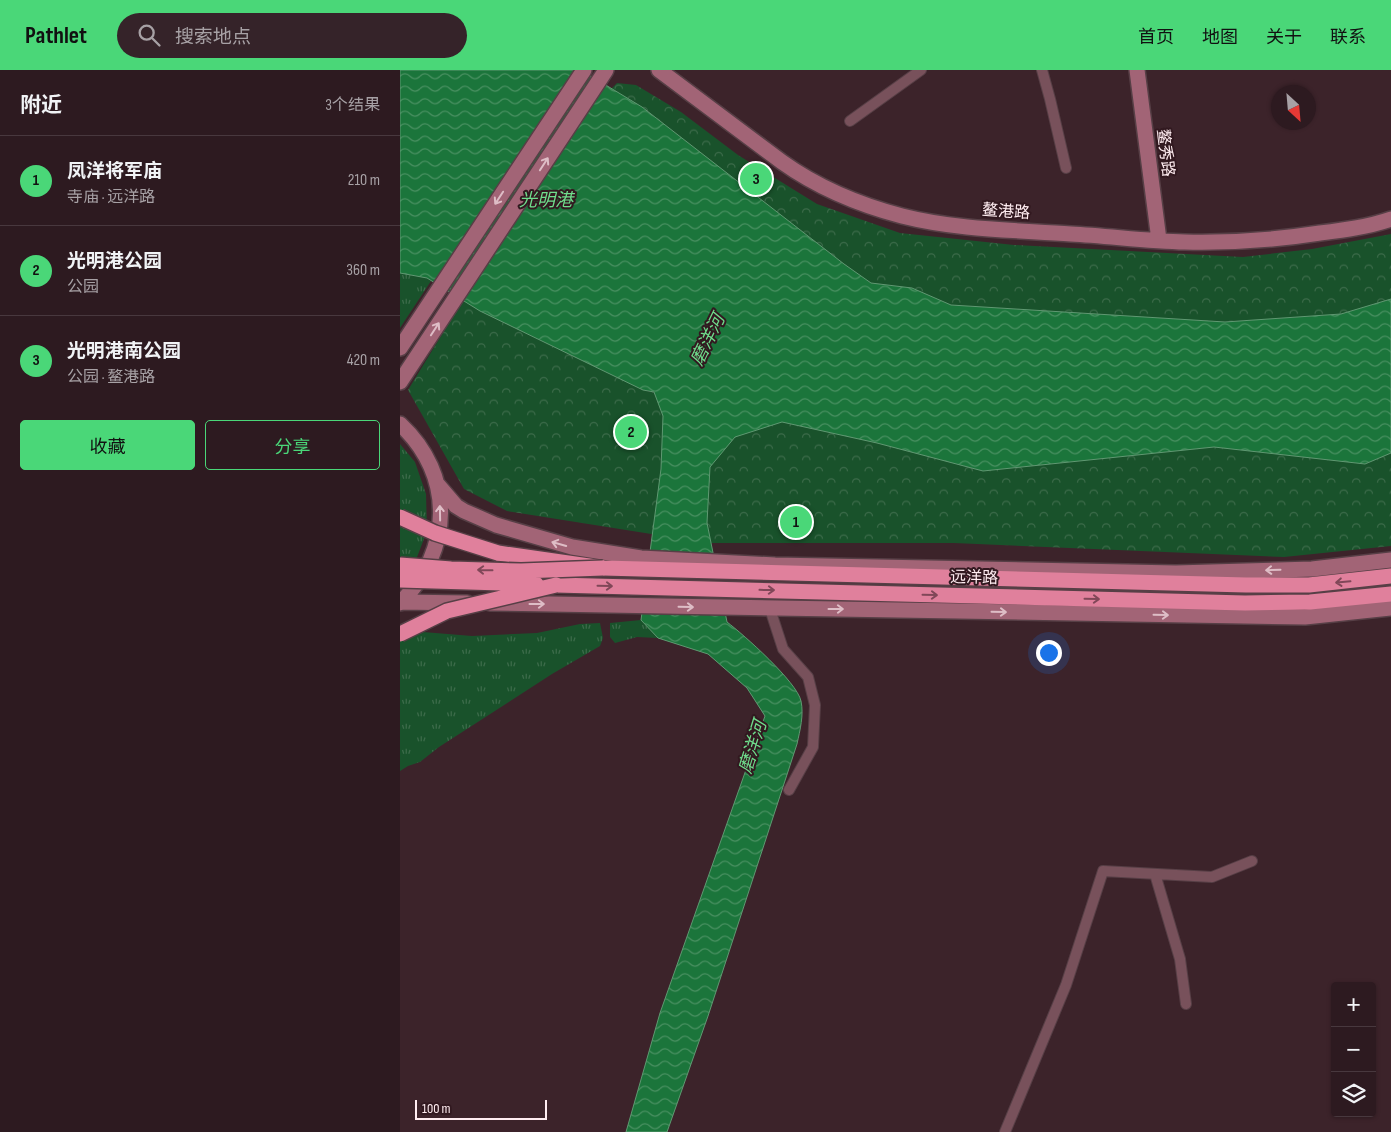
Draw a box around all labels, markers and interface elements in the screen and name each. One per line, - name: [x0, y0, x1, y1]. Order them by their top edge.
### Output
- search box: [117, 13, 467, 58]
- text: Pathlet: [25, 21, 87, 50]
- icon: search: [135, 21, 163, 49]
- text: 搜索地点: [175, 26, 251, 49]
- text: 首页: [1138, 27, 1174, 48]
- text: 地图: [1202, 27, 1238, 48]
- text: 关于: [1266, 27, 1302, 48]
- text: 联系: [1330, 27, 1366, 48]
- north arrow: [1271, 85, 1316, 130]
- text: 附近: [20, 93, 62, 118]
- text: 3个结果: [325, 96, 380, 115]
- street label: 鳌秀路: [1153, 128, 1177, 178]
- one-way arrow: [539, 158, 549, 172]
- text: 凤洋将军庙: [67, 160, 162, 183]
- pin: 3: [740, 160, 772, 198]
- text: 1: [33, 171, 39, 190]
- text: 210 m: [348, 171, 380, 190]
- text: 寺庙 · 远洋路: [67, 188, 155, 207]
- water label: 光明港: [519, 190, 576, 211]
- one-way arrow: [494, 191, 504, 205]
- street label: 鳌港路: [981, 201, 1031, 223]
- text: 光明港公园: [67, 250, 162, 273]
- text: 2: [32, 261, 40, 280]
- text: 360 m: [346, 261, 380, 280]
- text: 公园: [67, 278, 99, 297]
- water label: 磨洋河: [687, 308, 731, 369]
- one-way arrow: [430, 323, 440, 337]
- text: 光明港南公园: [67, 340, 181, 363]
- text: 3: [32, 351, 40, 370]
- text: 420 m: [347, 351, 380, 370]
- text: 公园 · 鳌港路: [67, 368, 155, 387]
- pin: 2: [615, 413, 647, 451]
- button: 收藏: [20, 420, 195, 470]
- button: 分享: [205, 420, 380, 470]
- pin: 1: [780, 503, 812, 541]
- one-way arrow: [435, 506, 445, 522]
- one-way arrow: [551, 538, 567, 548]
- one-way arrow: [477, 565, 493, 575]
- one-way arrow: [1265, 565, 1282, 575]
- street label: 远洋路: [950, 568, 998, 588]
- one-way arrow: [1335, 577, 1351, 587]
- one-way arrow: [597, 582, 613, 591]
- one-way arrow: [759, 586, 775, 595]
- one-way arrow: [922, 590, 938, 599]
- one-way arrow: [1084, 594, 1100, 603]
- one-way arrow: [529, 599, 545, 609]
- one-way arrow: [678, 602, 694, 612]
- one-way arrow: [828, 604, 844, 614]
- one-way arrow: [990, 607, 1007, 617]
- one-way arrow: [1153, 610, 1169, 620]
- your location: [1036, 640, 1062, 666]
- water label: 磨洋河: [735, 715, 772, 776]
- map controls: [1331, 982, 1376, 1117]
- button: +: [1331, 982, 1376, 1027]
- button: −: [1331, 1027, 1376, 1072]
- button: layers: [1331, 1072, 1376, 1117]
- scale bar: [415, 1097, 548, 1120]
- text: 100 m: [422, 1100, 451, 1117]

